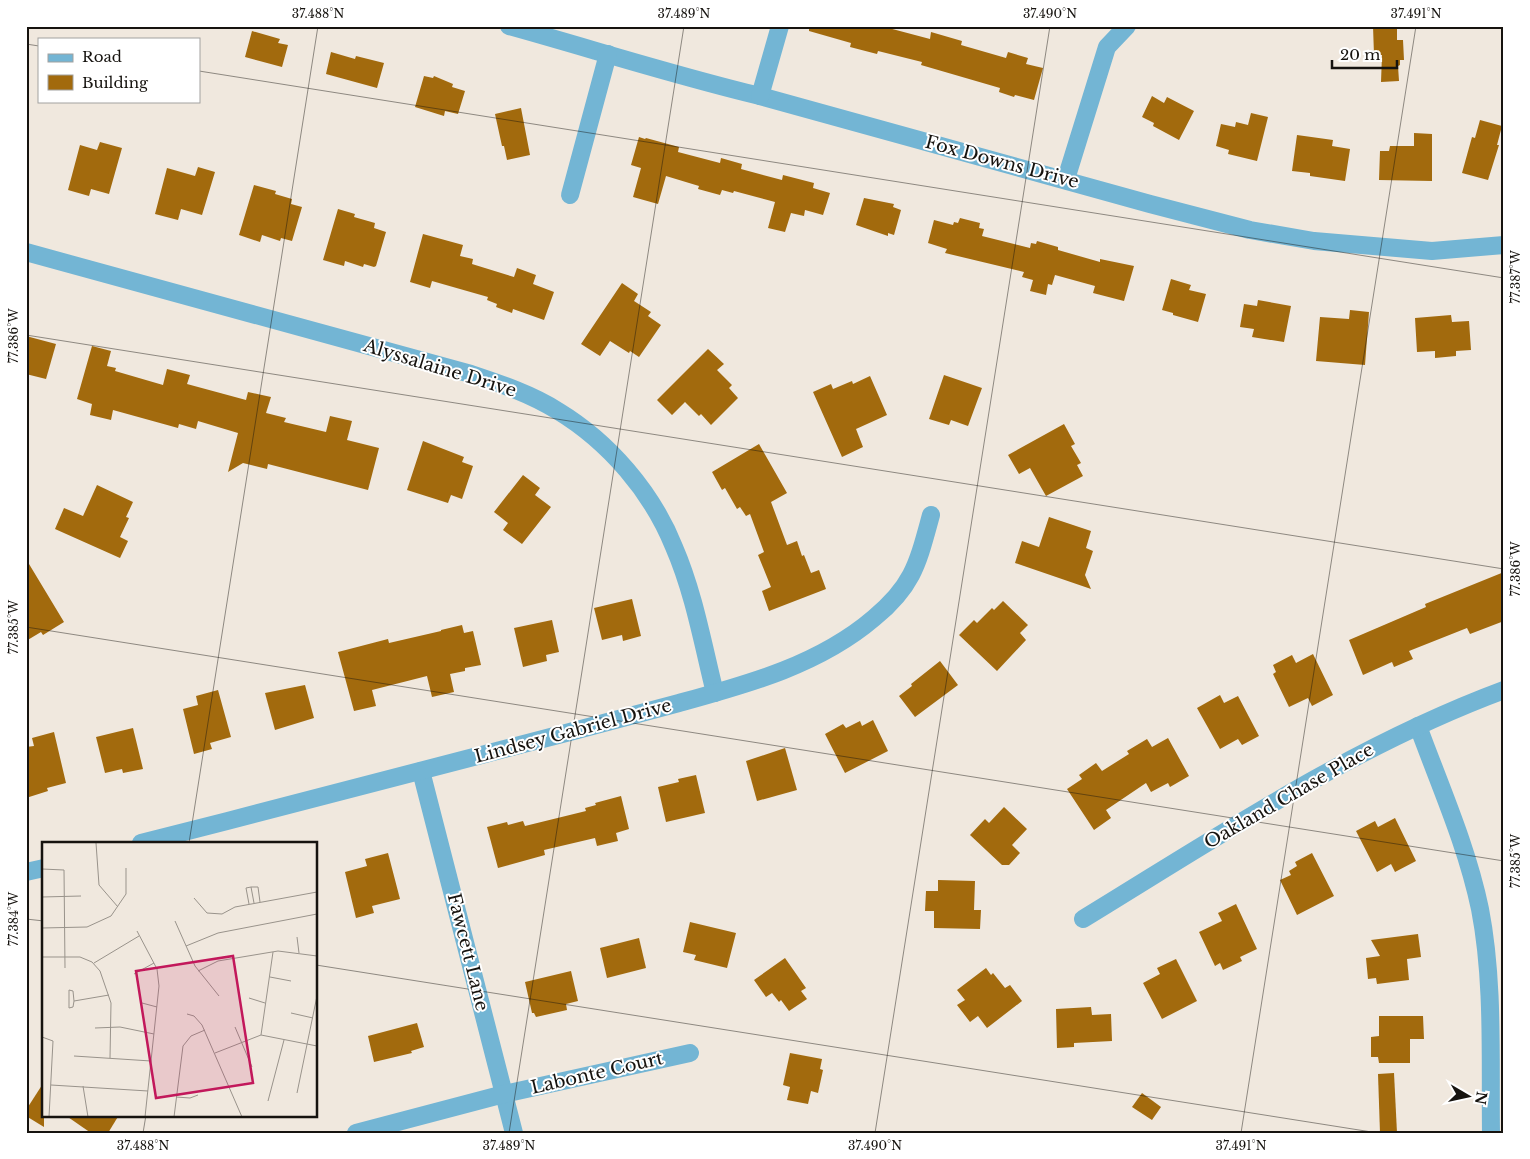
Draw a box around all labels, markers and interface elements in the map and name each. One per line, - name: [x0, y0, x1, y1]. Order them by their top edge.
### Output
- text: 37.488°N: [292, 6, 344, 21]
- text: 37.489°N: [658, 6, 711, 21]
- text: 37.490°N: [1023, 6, 1077, 21]
- text: 37.491°N: [1391, 6, 1442, 21]
- legend: [38, 38, 200, 102]
- scale bar: [1332, 38, 1398, 70]
- text: 20 m: [1340, 45, 1380, 64]
- text: Road: [82, 47, 122, 66]
- text: Building: [82, 73, 149, 92]
- street label: Fox Downs Drive: [923, 131, 1081, 193]
- text: 77.387°W: [1508, 249, 1523, 304]
- text: 77.386°W: [6, 308, 21, 364]
- street label: Alyssalaine Drive: [360, 334, 519, 402]
- text: 77.386°W: [1508, 541, 1523, 597]
- text: 77.385°W: [6, 599, 21, 654]
- street label: Lindsey Gabriel Drive: [472, 694, 674, 768]
- street label: Oakland Chase Place: [1200, 738, 1378, 854]
- text: 77.385°W: [1508, 833, 1523, 888]
- inset map: [42, 842, 318, 1116]
- text: 77.384°W: [6, 891, 21, 946]
- street label: Fawcett Lane: [443, 891, 493, 1013]
- street label: Labonte Court: [529, 1047, 665, 1099]
- north arrow: [1442, 1072, 1492, 1122]
- text: N: [1471, 1090, 1491, 1106]
- text: 37.488°N: [117, 1138, 169, 1153]
- text: 37.489°N: [483, 1138, 536, 1153]
- text: 37.490°N: [848, 1138, 902, 1153]
- text: 37.491°N: [1216, 1138, 1267, 1153]

